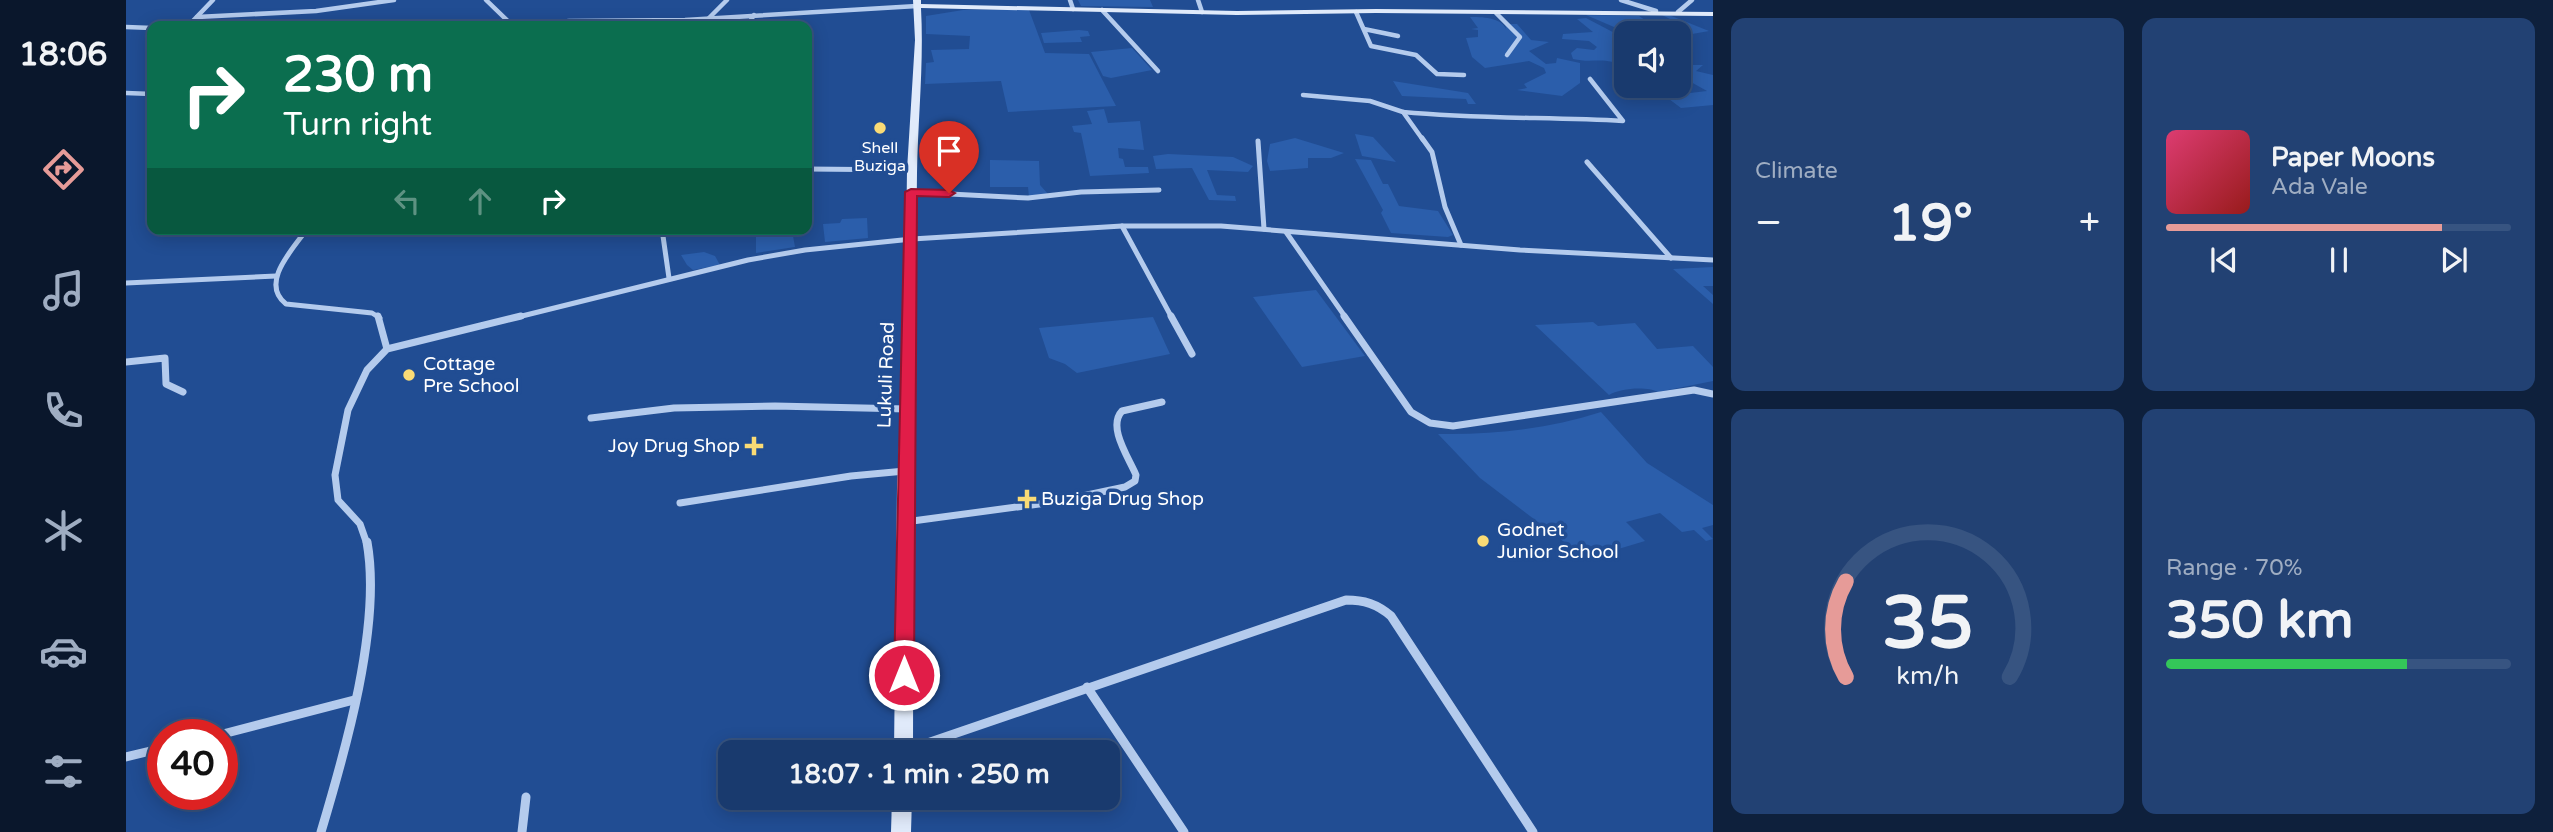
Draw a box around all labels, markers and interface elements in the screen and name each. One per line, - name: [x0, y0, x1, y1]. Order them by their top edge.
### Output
- map controls: [1614, 21, 1691, 98]
- button: sound: [1614, 21, 1691, 98]
- text: 18:06: [19, 36, 107, 74]
- text: 230 m: [283, 46, 433, 105]
- icon: right: [168, 49, 259, 140]
- text: Turn right: [283, 106, 432, 144]
- marker: Shell Buziga: [872, 120, 888, 136]
- pin: [919, 121, 979, 193]
- icon: arrive: [930, 132, 968, 170]
- place label: Shell Buziga: [854, 138, 906, 176]
- text: Paper Moons: [2271, 142, 2435, 173]
- icon: directions: [39, 145, 88, 194]
- text: Climate: [1755, 157, 1838, 185]
- text: Ada Vale: [2271, 173, 2368, 201]
- icon: left: [388, 182, 426, 220]
- icon: ahead: [461, 182, 499, 220]
- icon: right: [534, 182, 572, 220]
- text: 19°: [1888, 192, 1973, 255]
- text: −: [1755, 200, 1782, 246]
- text: +: [2079, 200, 2100, 246]
- icon: previous: [2205, 241, 2243, 279]
- icon: pause: [2320, 241, 2358, 279]
- icon: next: [2435, 241, 2473, 279]
- icon: music: [39, 266, 88, 315]
- street label: Lukuli Road: [873, 321, 899, 429]
- place label: Cottage Pre School: [423, 353, 520, 397]
- marker: Cottage Pre School: [401, 367, 417, 383]
- icon: phone: [39, 386, 88, 435]
- place label: Joy Drug Shop: [608, 435, 740, 457]
- marker: Joy Drug Shop: [746, 438, 762, 454]
- place label: Buziga Drug Shop: [1041, 488, 1204, 510]
- marker: Buziga Drug Shop: [1019, 491, 1035, 507]
- icon: climate: [39, 506, 88, 555]
- place label: Godnet Junior School: [1497, 519, 1619, 563]
- marker: Godnet Junior School: [1475, 533, 1491, 549]
- text: Range · 70%: [2166, 554, 2302, 582]
- text: 35: [1882, 581, 1973, 669]
- text: 350 km: [2166, 589, 2354, 652]
- icon: car: [39, 627, 88, 676]
- position arrow: [867, 638, 941, 712]
- text: km/h: [1896, 661, 1959, 691]
- speed limit sign: 40: [147, 719, 238, 810]
- icon: filters: [39, 747, 88, 796]
- text: 18:07 · 1 min · 250 m: [788, 759, 1050, 790]

